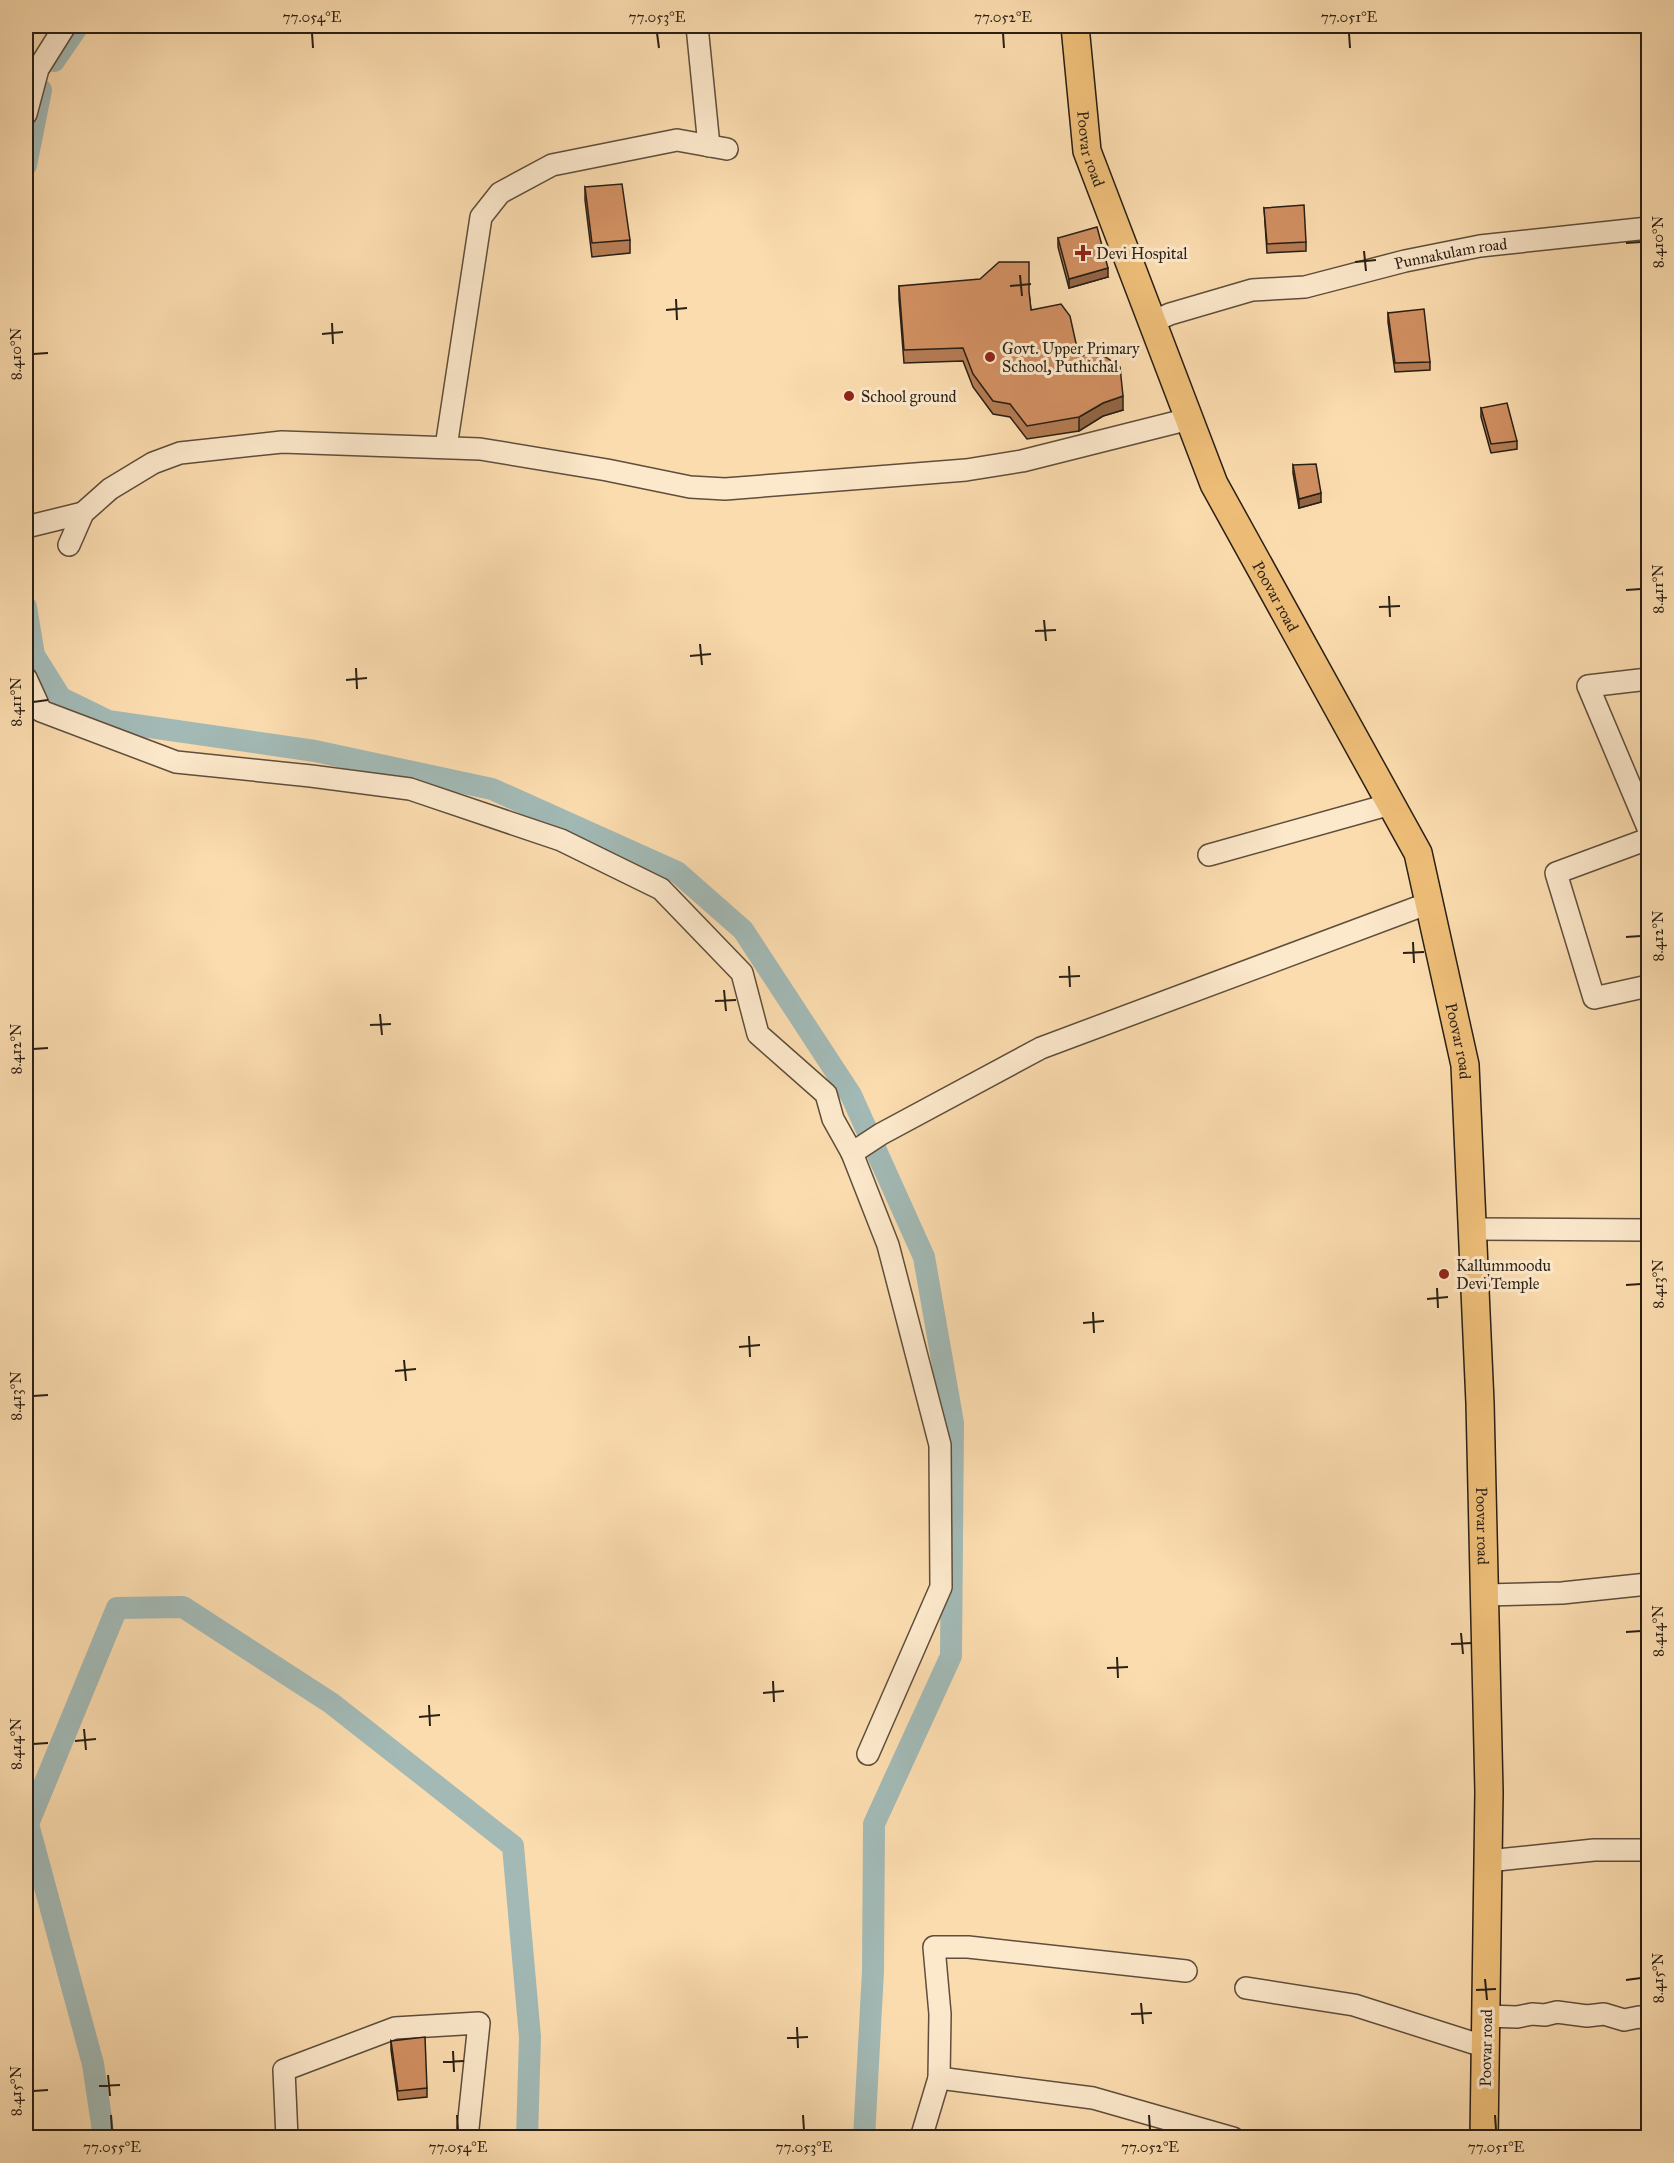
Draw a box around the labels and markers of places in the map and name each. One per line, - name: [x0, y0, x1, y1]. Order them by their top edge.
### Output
- marker: Devi Hospital: [1074, 244, 1092, 262]
- place label: Devi Hospital: [1096, 244, 1188, 263]
- place label: Govt. Upper Primary School, Puthichal: [1002, 339, 1140, 376]
- marker: Govt. Upper Primary School, Puthichal: [983, 350, 997, 364]
- place label: School ground: [861, 387, 957, 407]
- marker: School ground: [842, 389, 856, 403]
- place label: Kallummoodu Devi Temple: [1456, 1256, 1551, 1293]
- marker: Kallummoodu Devi Temple: [1437, 1267, 1451, 1281]

